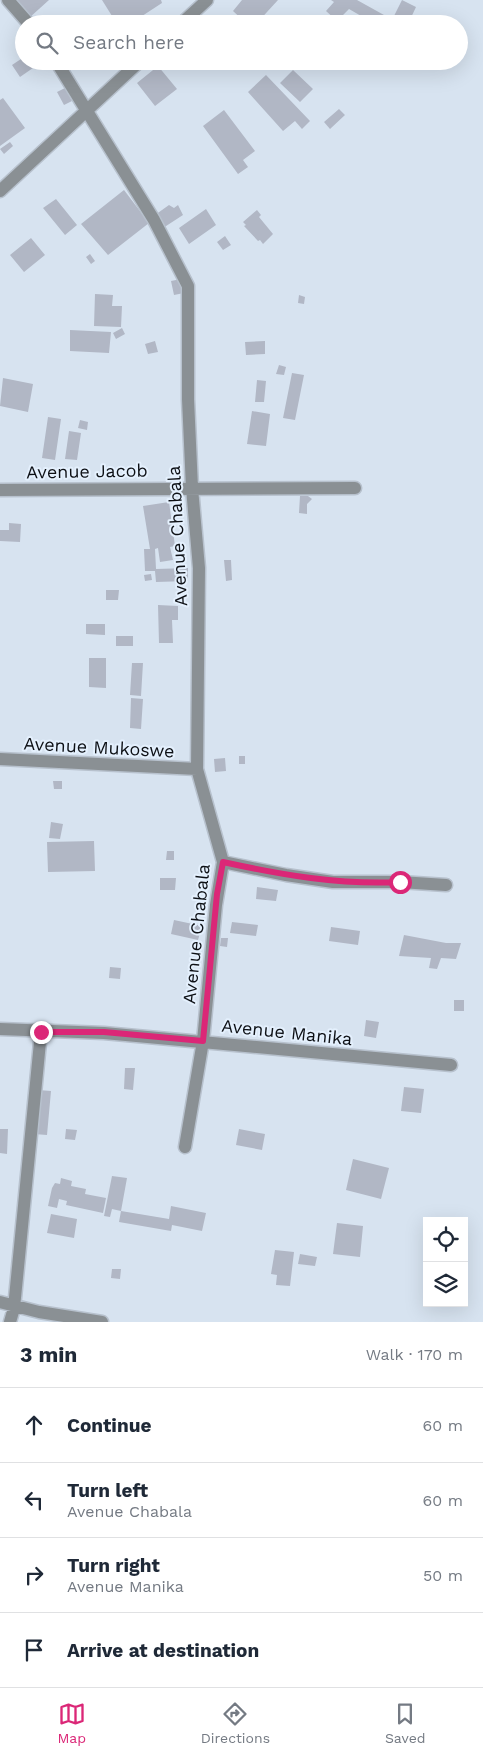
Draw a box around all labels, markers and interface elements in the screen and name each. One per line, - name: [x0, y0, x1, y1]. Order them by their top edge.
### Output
- search box: [15, 15, 468, 70]
- icon: search: [33, 29, 61, 57]
- text: Search here: [73, 31, 184, 54]
- street label: Avenue Jacob: [26, 459, 148, 483]
- street label: Avenue Chabala: [163, 465, 191, 607]
- street label: Avenue Mukoswe: [23, 733, 175, 761]
- street label: Avenue Chabala: [178, 863, 214, 1005]
- route start: [389, 871, 412, 894]
- street label: Avenue Manika: [221, 1015, 353, 1049]
- route end: [30, 1021, 53, 1044]
- map controls: [423, 1217, 468, 1307]
- button: locate: [423, 1217, 468, 1262]
- button: layers: [423, 1262, 468, 1307]
- text: 3 min: [20, 1342, 77, 1367]
- text: Walk · 170 m: [366, 1345, 463, 1364]
- icon: ahead: [20, 1411, 48, 1439]
- text: Continue: [67, 1414, 151, 1437]
- text: 60 m: [423, 1416, 463, 1435]
- text: Turn left: [67, 1479, 148, 1502]
- icon: left: [20, 1486, 48, 1514]
- text: 60 m: [423, 1491, 463, 1510]
- text: Avenue Chabala: [67, 1502, 192, 1521]
- text: Turn right: [67, 1554, 160, 1577]
- icon: right: [20, 1561, 48, 1589]
- text: 50 m: [423, 1566, 463, 1585]
- text: Avenue Manika: [67, 1577, 184, 1596]
- icon: arrive: [20, 1636, 48, 1664]
- text: Arrive at destination: [67, 1639, 259, 1662]
- tab: Map: [57, 1700, 86, 1746]
- tab: Directions: [201, 1700, 270, 1746]
- tab: Saved: [385, 1700, 426, 1746]

